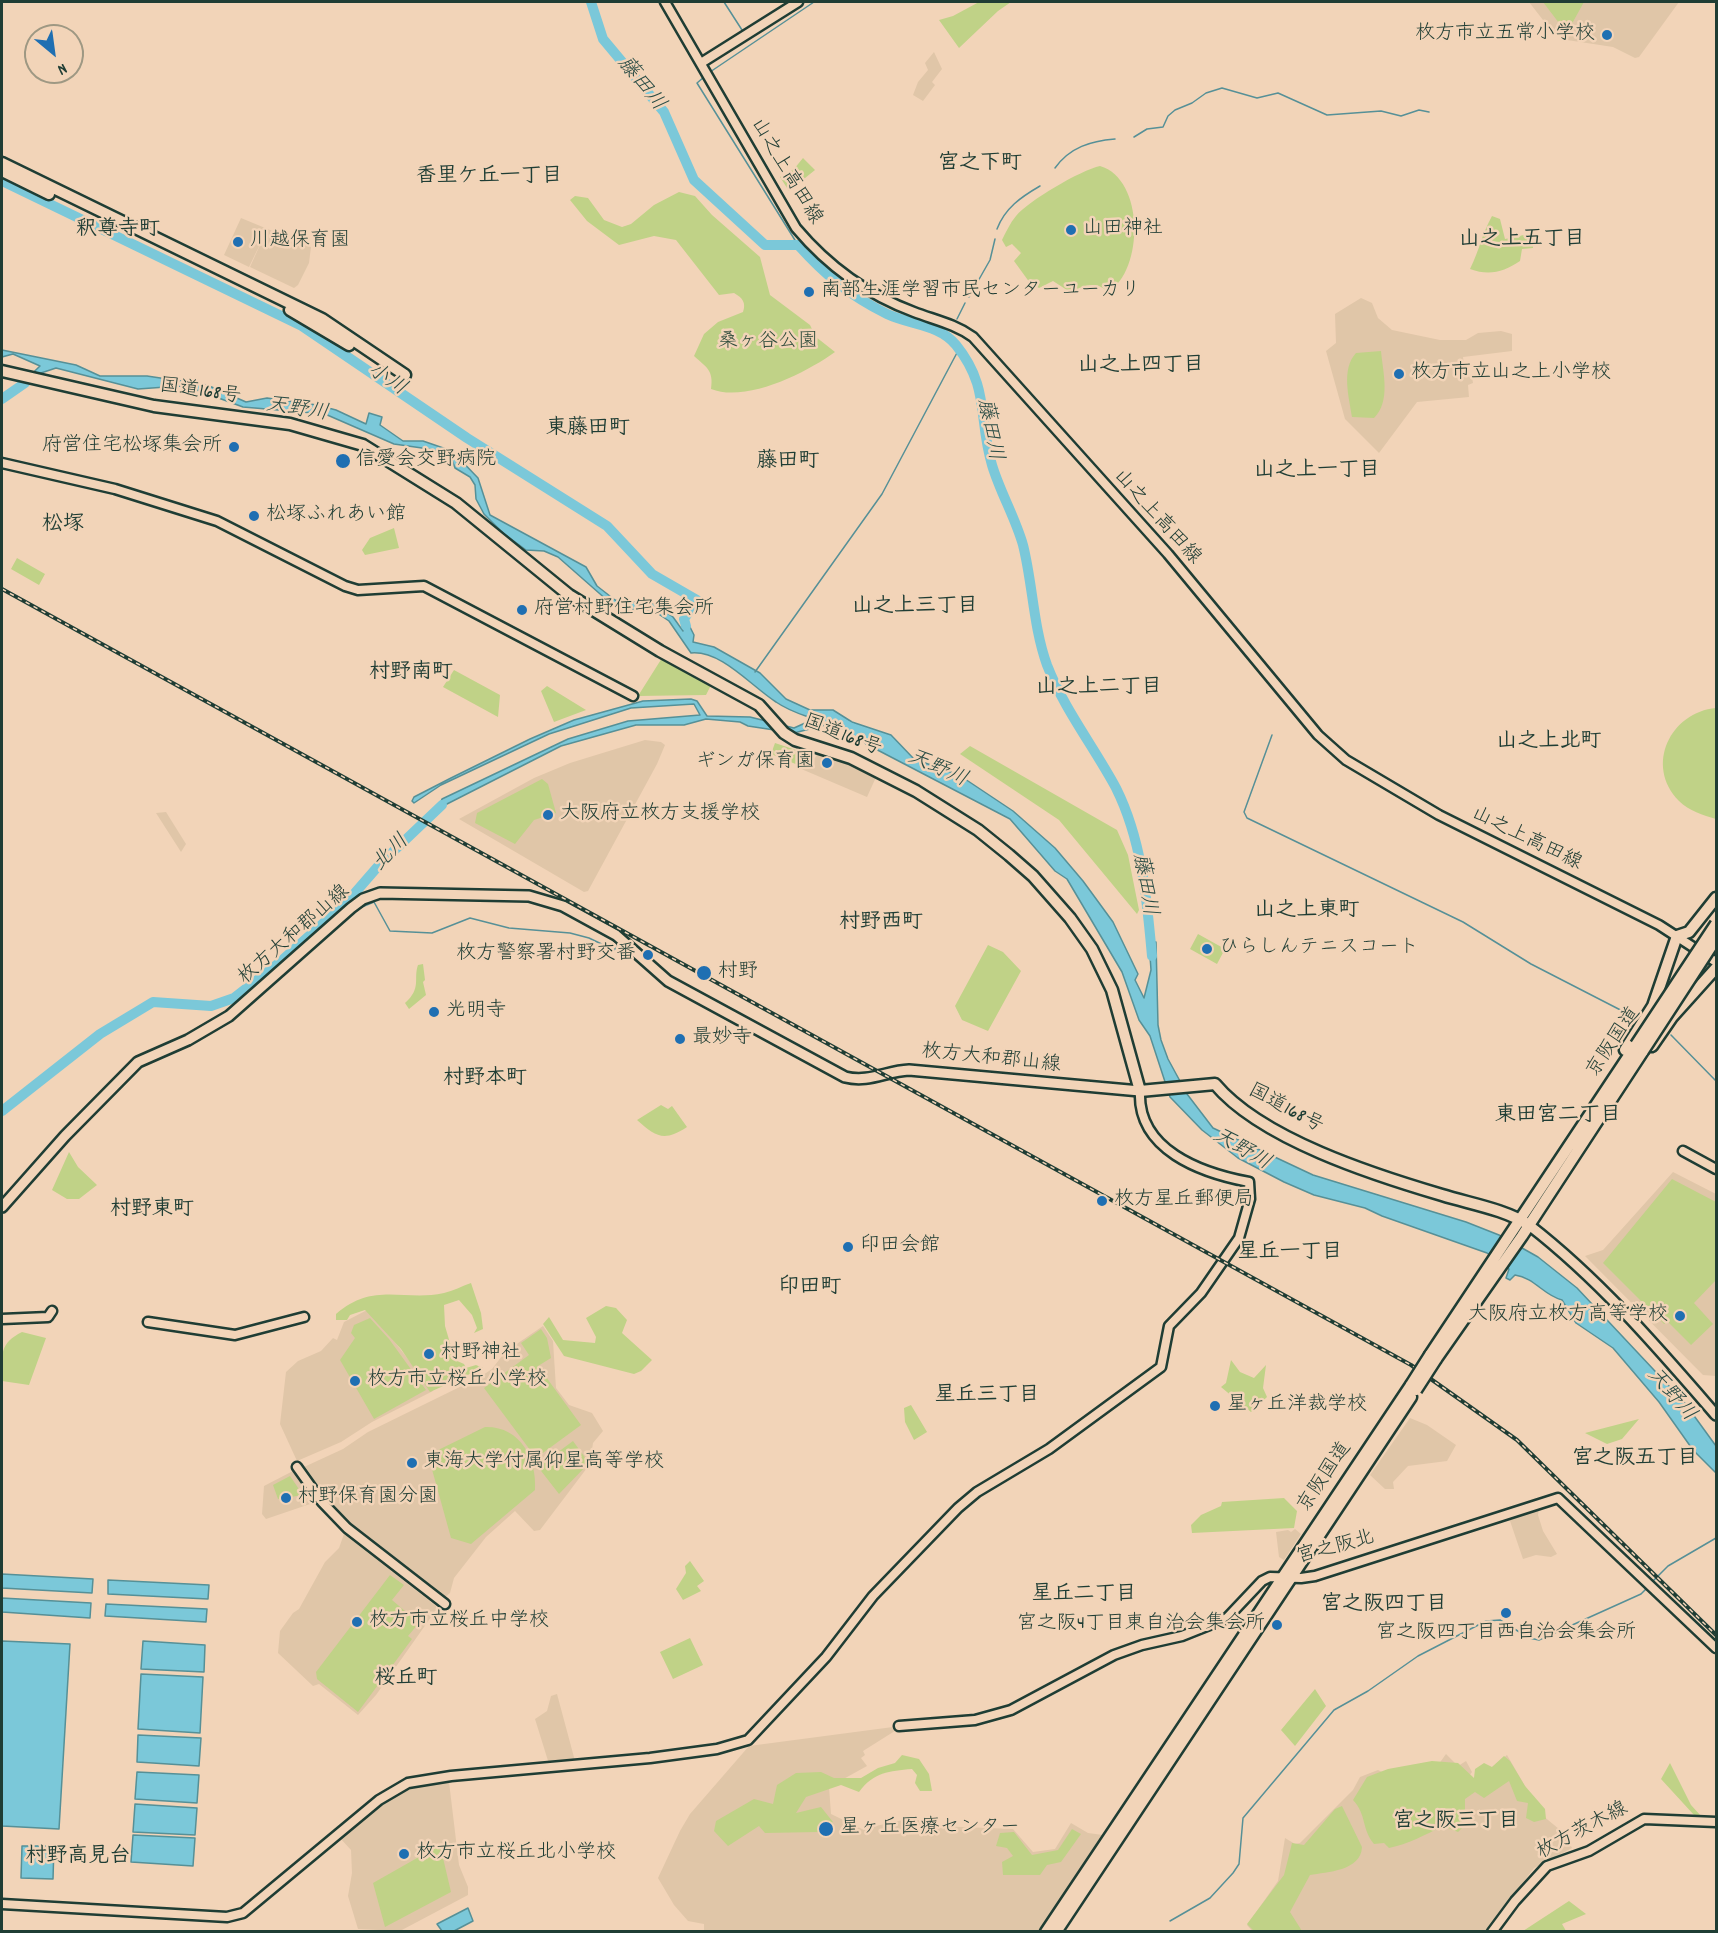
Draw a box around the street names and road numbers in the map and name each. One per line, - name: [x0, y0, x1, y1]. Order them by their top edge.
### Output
- street label: 山之上高田線: [744, 114, 826, 230]
- street label: 国道168号: [158, 375, 242, 411]
- street label: 山之上高田線: [1107, 465, 1205, 571]
- street label: 国道168号: [799, 711, 885, 763]
- street label: 山之上高田線: [1467, 803, 1585, 877]
- street label: 枚方大和郡山線: [234, 881, 356, 991]
- street label: 京阪国道: [1583, 1003, 1647, 1083]
- street label: 枚方大和郡山線: [920, 1041, 1062, 1079]
- street label: 国道168号: [1243, 1080, 1327, 1140]
- street label: 京阪国道: [1294, 1438, 1358, 1518]
- street label: 宮之阪北: [1294, 1527, 1378, 1571]
- street label: 枚方茨木線: [1533, 1798, 1633, 1866]

